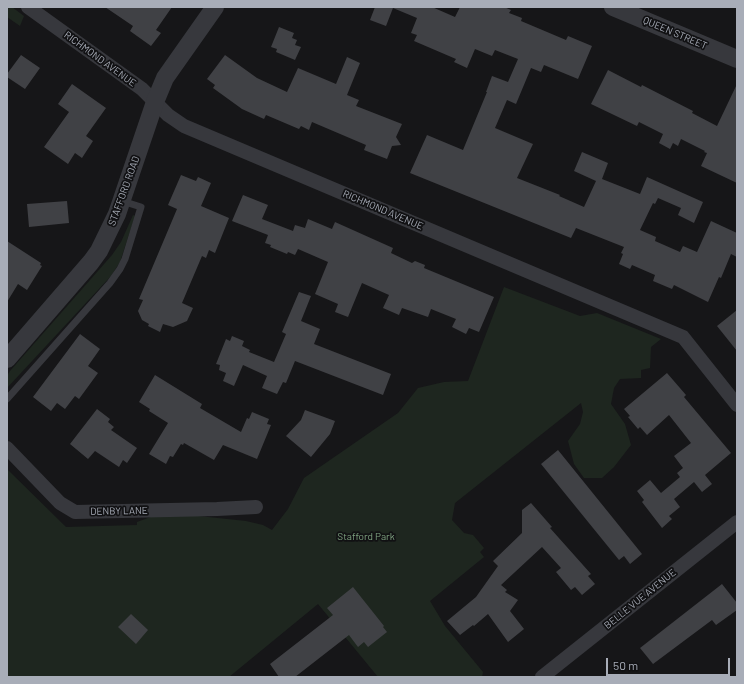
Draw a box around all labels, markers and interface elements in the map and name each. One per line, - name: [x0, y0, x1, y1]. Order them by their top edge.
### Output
- street label: QUEEN STREET: [641, 14, 709, 52]
- street label: RICHMOND AVENUE: [62, 29, 138, 89]
- street label: STAFFORD ROAD: [106, 155, 142, 227]
- street label: RICHMOND AVENUE: [341, 188, 425, 232]
- street label: DENBY LANE: [90, 504, 148, 518]
- park label: Stafford Park: [337, 531, 395, 543]
- street label: BELLE VUE AVENUE: [602, 566, 678, 632]
- scale bar: [608, 650, 732, 676]
- text: 50 m: [613, 658, 638, 672]

